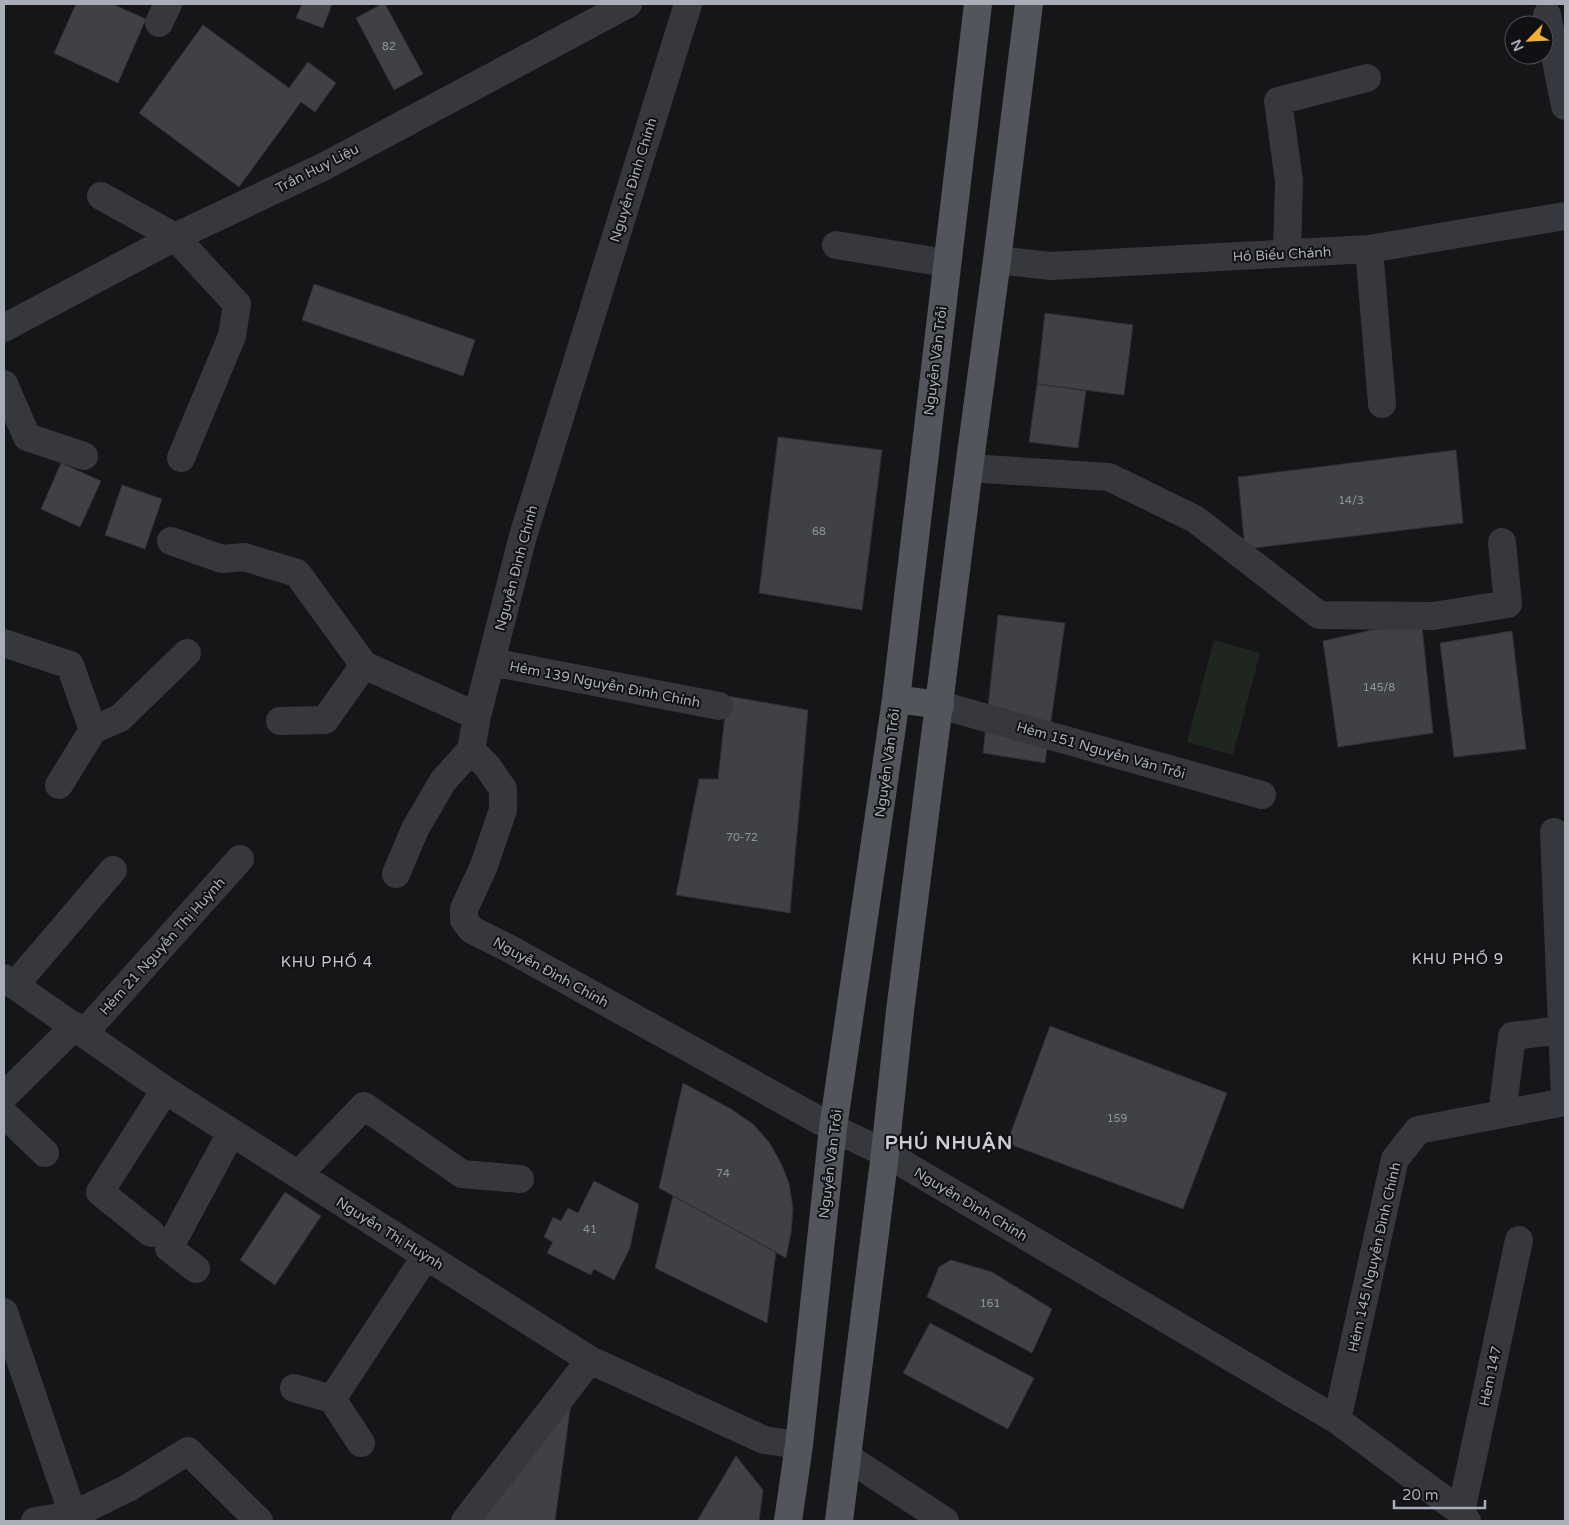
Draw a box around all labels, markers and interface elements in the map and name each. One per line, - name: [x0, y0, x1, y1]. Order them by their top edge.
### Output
- north arrow: [1504, 15, 1554, 65]
- text: N: [1508, 36, 1528, 54]
- house number: 82: [382, 40, 396, 53]
- street label: Nguyễn Đình Chính: [606, 116, 661, 244]
- street label: Trần Huy Liệu: [273, 140, 362, 197]
- street label: Hồ Biểu Chánh: [1232, 243, 1332, 266]
- street label: Nguyễn Văn Trỗi: [920, 306, 951, 417]
- house number: 14/3: [1338, 494, 1364, 507]
- street label: Nguyễn Đình Chính: [492, 503, 541, 633]
- house number: 68: [812, 525, 826, 538]
- street label: Hẻm 139 Nguyễn Đình Chính: [508, 658, 702, 711]
- house number: 145/8: [1363, 681, 1395, 694]
- street label: Nguyễn Văn Trỗi: [871, 708, 904, 819]
- street label: Hẻm 151 Nguyễn Văn Trỗi: [1015, 718, 1187, 783]
- house number: 70-72: [726, 831, 758, 844]
- street label: Hẻm 21 Nguyễn Thị Huỳnh: [96, 874, 229, 1019]
- street label: Nguyễn Đình Chính: [490, 934, 611, 1011]
- district label: KHU PHỐ 9: [1412, 949, 1504, 968]
- district label: KHU PHỐ 4: [281, 952, 373, 971]
- street label: Nguyễn Văn Trỗi: [815, 1109, 846, 1220]
- house number: 159: [1107, 1112, 1127, 1125]
- district label: PHÚ NHUẬN: [885, 1131, 1013, 1154]
- street label: Hẻm 145 Nguyễn Đình Chính: [1344, 1161, 1405, 1354]
- street label: Nguyễn Đình Chính: [911, 1164, 1031, 1245]
- house number: 74: [716, 1167, 730, 1180]
- street label: Nguyễn Thị Huỳnh: [333, 1193, 447, 1273]
- house number: 41: [583, 1223, 597, 1236]
- house number: 161: [980, 1297, 1000, 1310]
- street label: Hẻm 147: [1476, 1344, 1505, 1408]
- scale bar: [1394, 1478, 1485, 1510]
- text: 20 m: [1402, 1486, 1439, 1504]

